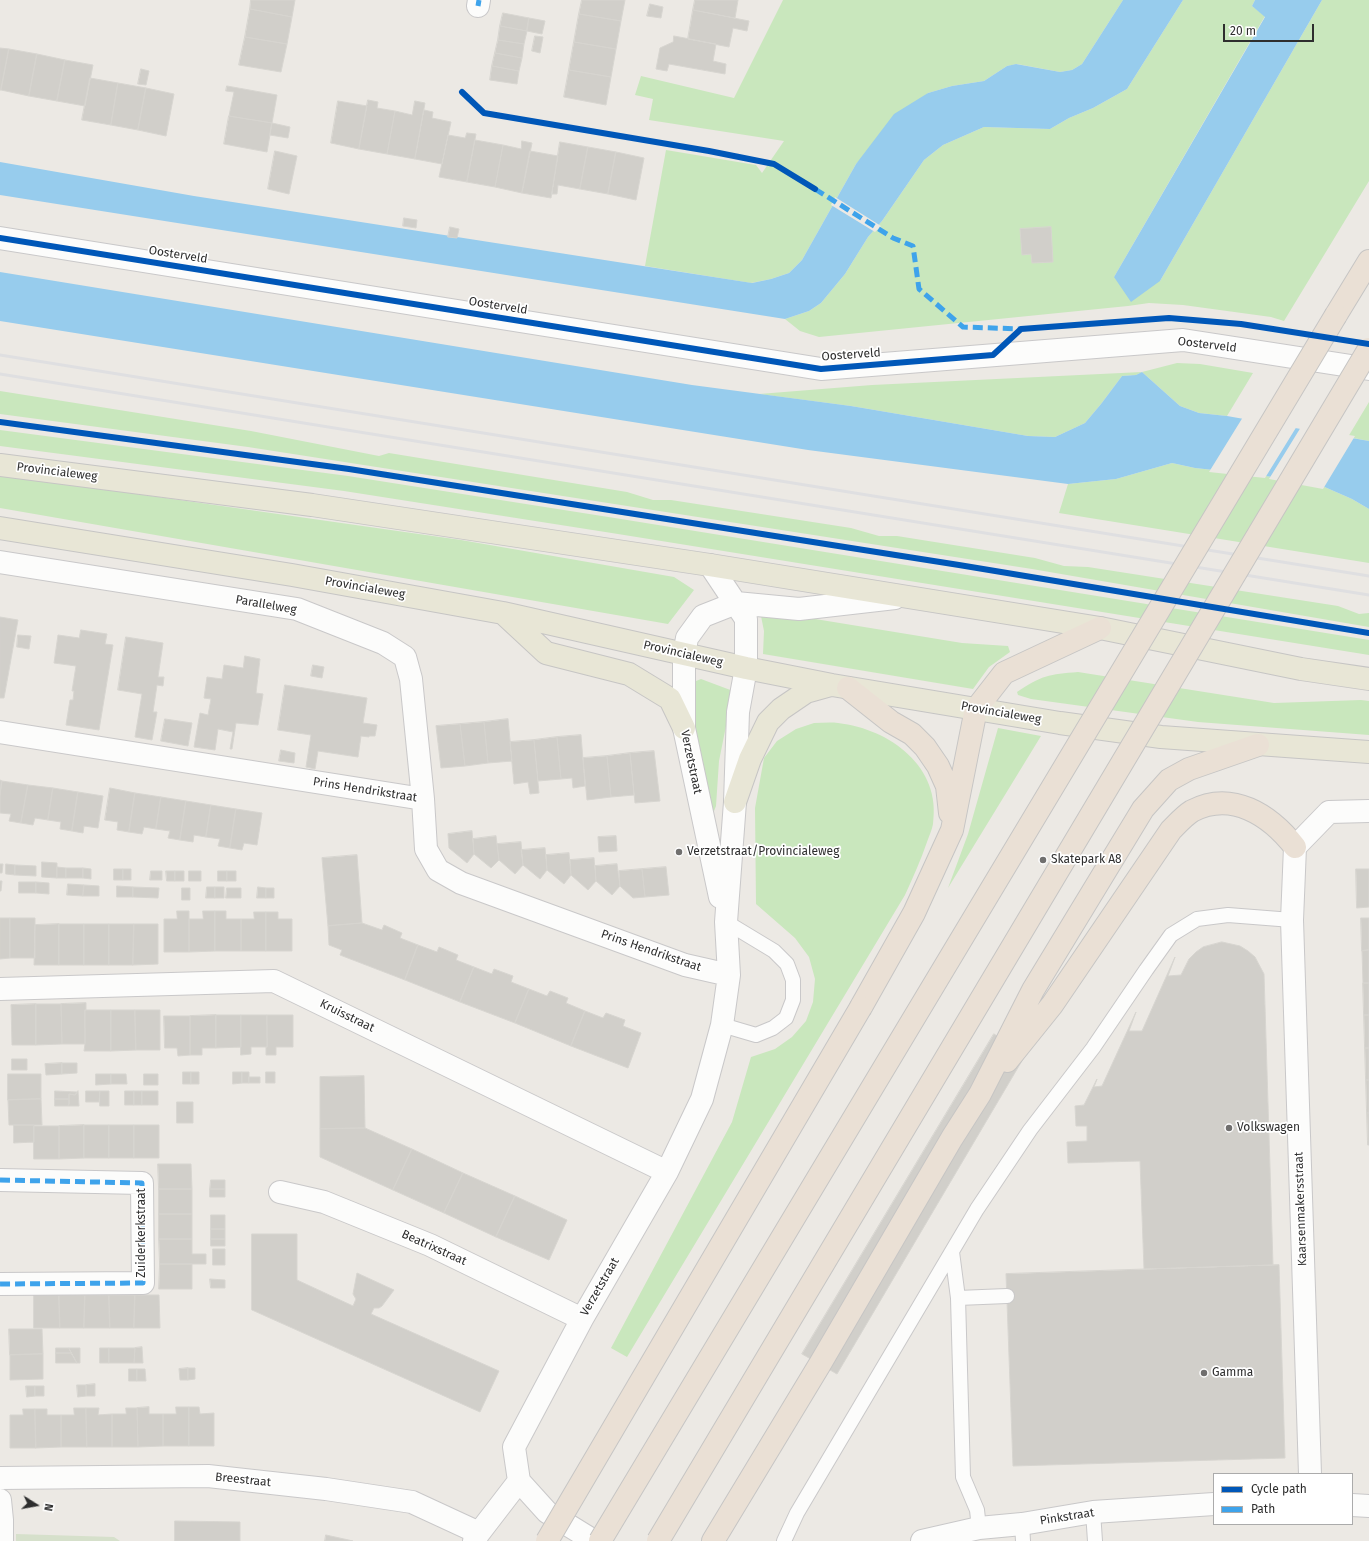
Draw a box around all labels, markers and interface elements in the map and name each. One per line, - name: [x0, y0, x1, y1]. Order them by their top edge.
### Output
- scale bar: [1225, 16, 1316, 42]
- text: 20 m: [1230, 24, 1256, 38]
- street label: Oosterveld: [148, 243, 208, 267]
- street label: Oosterveld: [468, 294, 528, 318]
- street label: Oosterveld: [1177, 334, 1237, 356]
- street label: Oosterveld: [821, 346, 881, 364]
- street label: Provincialeweg: [16, 460, 98, 484]
- street label: Provincialeweg: [324, 574, 406, 602]
- street label: Parallelweg: [234, 593, 298, 617]
- street label: Provincialeweg: [642, 638, 724, 670]
- street label: Provincialeweg: [960, 699, 1042, 727]
- street label: Verzetstraat: [677, 729, 705, 795]
- street label: Prins Hendrikstraat: [312, 775, 418, 805]
- place label: Verzetstraat/Provincialeweg: [687, 845, 839, 859]
- marker: Verzetstraat/Provincialeweg: [674, 847, 684, 857]
- place label: Skatepark A8: [1051, 853, 1122, 867]
- marker: Skatepark A8: [1038, 855, 1048, 865]
- street label: Prins Hendrikstraat: [599, 927, 703, 975]
- street label: Kruisstraat: [317, 997, 377, 1035]
- place label: Volkswagen: [1237, 1121, 1300, 1135]
- marker: Volkswagen: [1224, 1123, 1234, 1133]
- street label: Kaarsenmakersstraat: [1292, 1152, 1310, 1266]
- street label: Zuiderkerkstraat: [135, 1188, 149, 1278]
- street label: Beatrixstraat: [399, 1227, 469, 1269]
- street label: Verzetstraat: [578, 1255, 622, 1319]
- place label: Gamma: [1212, 1366, 1253, 1380]
- marker: Gamma: [1199, 1368, 1209, 1378]
- street label: Breestraat: [214, 1470, 272, 1490]
- legend: [1213, 1473, 1353, 1525]
- text: Cycle path: [1251, 1482, 1307, 1496]
- north arrow: [16, 1485, 56, 1525]
- text: Path: [1251, 1502, 1275, 1516]
- text: N: [41, 1503, 55, 1512]
- street label: Pinkstraat: [1039, 1506, 1095, 1528]

